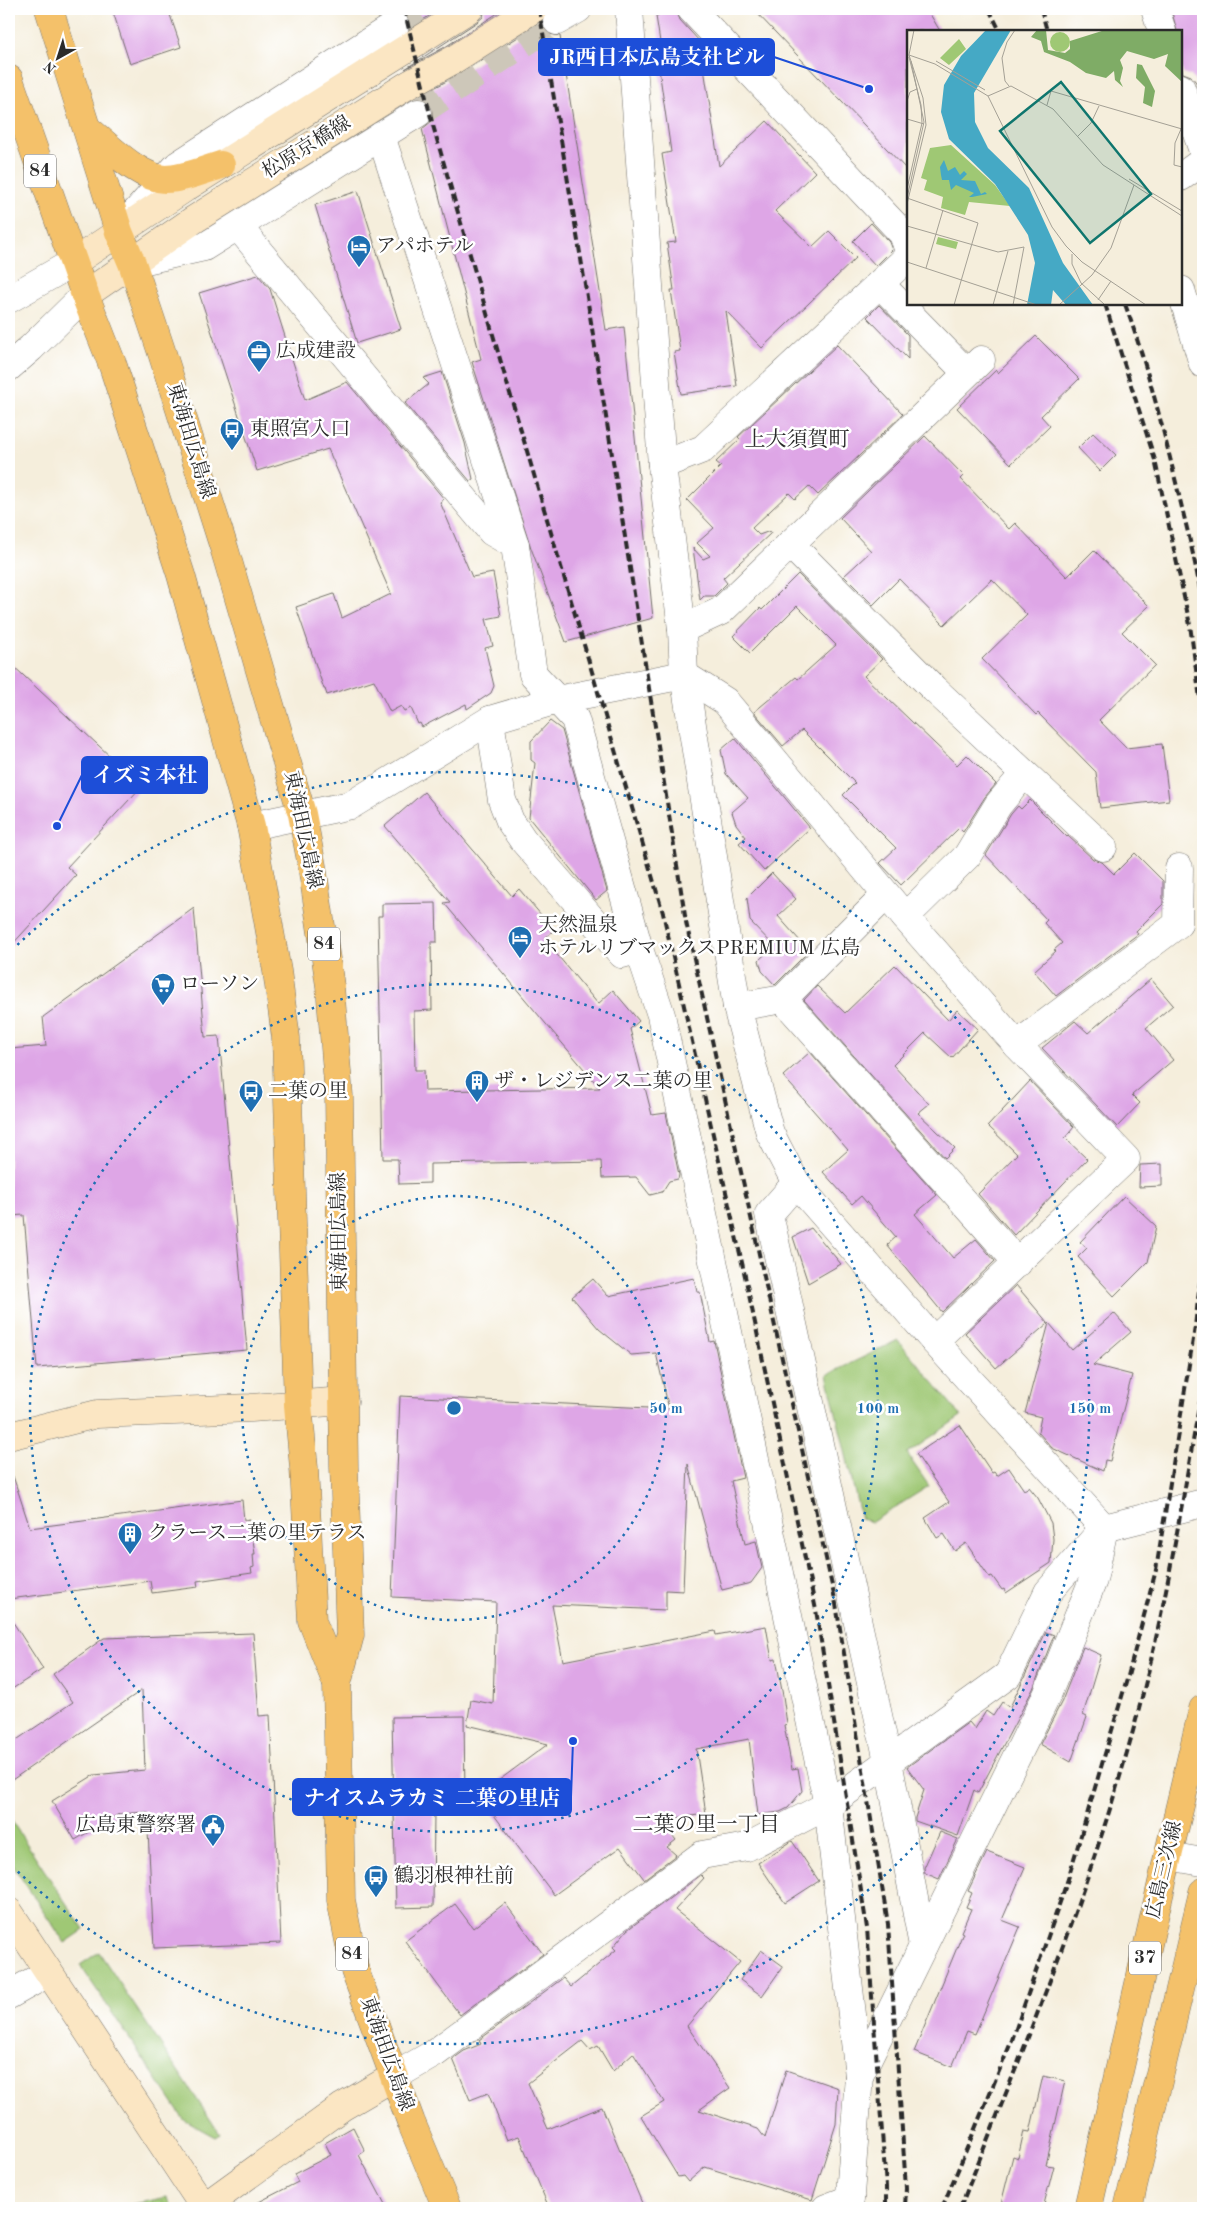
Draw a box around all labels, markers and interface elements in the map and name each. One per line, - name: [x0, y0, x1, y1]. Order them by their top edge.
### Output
- inset map: [907, 30, 1182, 305]
- north arrow: [32, 32, 82, 82]
- callout: JR西日本広島支社ビル: [539, 39, 774, 75]
- text: JR西日本広島支社ビル: [549, 46, 765, 69]
- text: N: [42, 58, 59, 76]
- street label: 松原京橋線: [258, 111, 355, 183]
- road number: 84: [24, 154, 56, 188]
- hotel icon: アパホテル: [346, 234, 372, 268]
- place label: アパホテル: [376, 237, 473, 257]
- office icon: 広成建設: [246, 339, 272, 373]
- place label: 広成建設: [276, 340, 356, 362]
- street label: 東海田広島線: [163, 380, 219, 501]
- bus stop icon: 東照宮入口: [219, 417, 245, 451]
- place label: 東照宮入口: [250, 418, 350, 440]
- district label: 上大須賀町: [745, 428, 850, 451]
- callout: イズミ本社: [82, 757, 207, 793]
- text: イズミ本社: [93, 764, 197, 787]
- street label: 東海田広島線: [280, 769, 326, 891]
- place label: 天然温泉 ホテルリブマックスPREMIUM 広島: [538, 914, 860, 959]
- hotel icon: 天然温泉 ホテルリブマックスPREMIUM 広島: [507, 925, 533, 959]
- road number: 84: [308, 928, 340, 961]
- supermarket icon: ローソン: [150, 972, 176, 1006]
- place label: ローソン: [180, 975, 259, 995]
- building icon: ザ・レジデンス二葉の里: [464, 1069, 490, 1103]
- place label: ザ・レジデンス二葉の里: [494, 1070, 713, 1092]
- bus stop icon: 二葉の里: [238, 1079, 264, 1113]
- place label: 二葉の里: [268, 1080, 348, 1102]
- street label: 東海田広島線: [327, 1172, 351, 1292]
- centre of rings: [445, 1399, 463, 1417]
- text: 50 m: [649, 1402, 683, 1417]
- text: 100 m: [857, 1402, 899, 1417]
- text: 150 m: [1069, 1402, 1111, 1417]
- building icon: クラース二葉の里テラス: [117, 1521, 143, 1555]
- place label: クラース二葉の里テラス: [148, 1522, 366, 1544]
- callout: ナイスムラカミ 二葉の里店: [293, 1779, 571, 1815]
- text: ナイスムラカミ 二葉の里店: [304, 1787, 560, 1810]
- public building icon: 広島東警察署: [200, 1813, 226, 1847]
- district label: 二葉の里一丁目: [633, 1813, 780, 1836]
- place label: 広島東警察署: [76, 1814, 196, 1836]
- street label: 広島三次線: [1142, 1819, 1186, 1921]
- bus stop icon: 鶴羽根神社前: [363, 1864, 389, 1898]
- place label: 鶴羽根神社前: [394, 1865, 514, 1887]
- road number: 84: [336, 1938, 368, 1970]
- road number: 37: [1129, 1942, 1161, 1975]
- street label: 東海田広島線: [356, 1994, 418, 2114]

